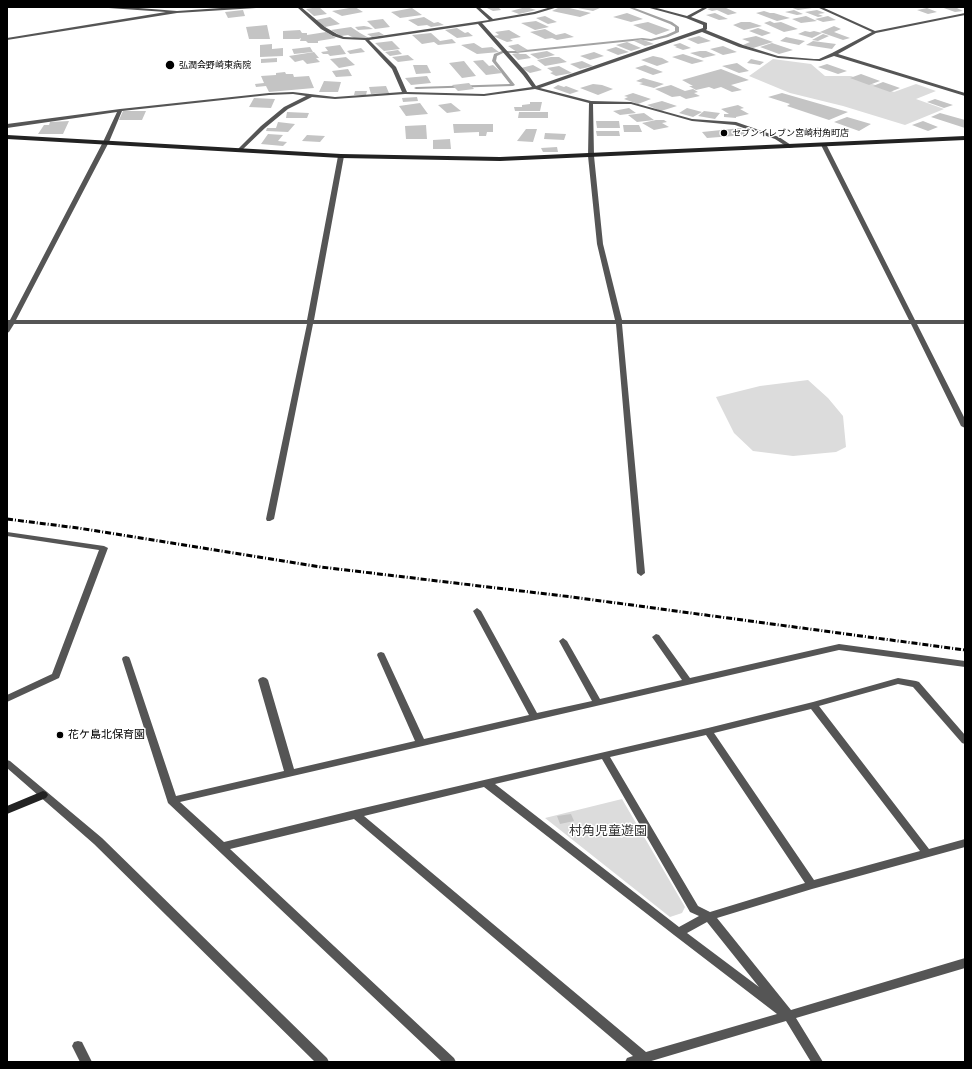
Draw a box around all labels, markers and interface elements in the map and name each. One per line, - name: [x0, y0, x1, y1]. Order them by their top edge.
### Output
- marker: 弘潤会野崎東病院: [164, 59, 176, 71]
- place label: 弘潤会野崎東病院: [179, 60, 251, 70]
- marker: セブンイレブン宮崎村角町店: [719, 128, 729, 138]
- place label: セブンイレブン宮崎村角町店: [732, 128, 849, 138]
- place label: 花ケ島北保育園: [68, 728, 145, 742]
- marker: 花ケ島北保育園: [55, 730, 65, 740]
- park label: 村角児童遊園: [569, 823, 647, 839]

